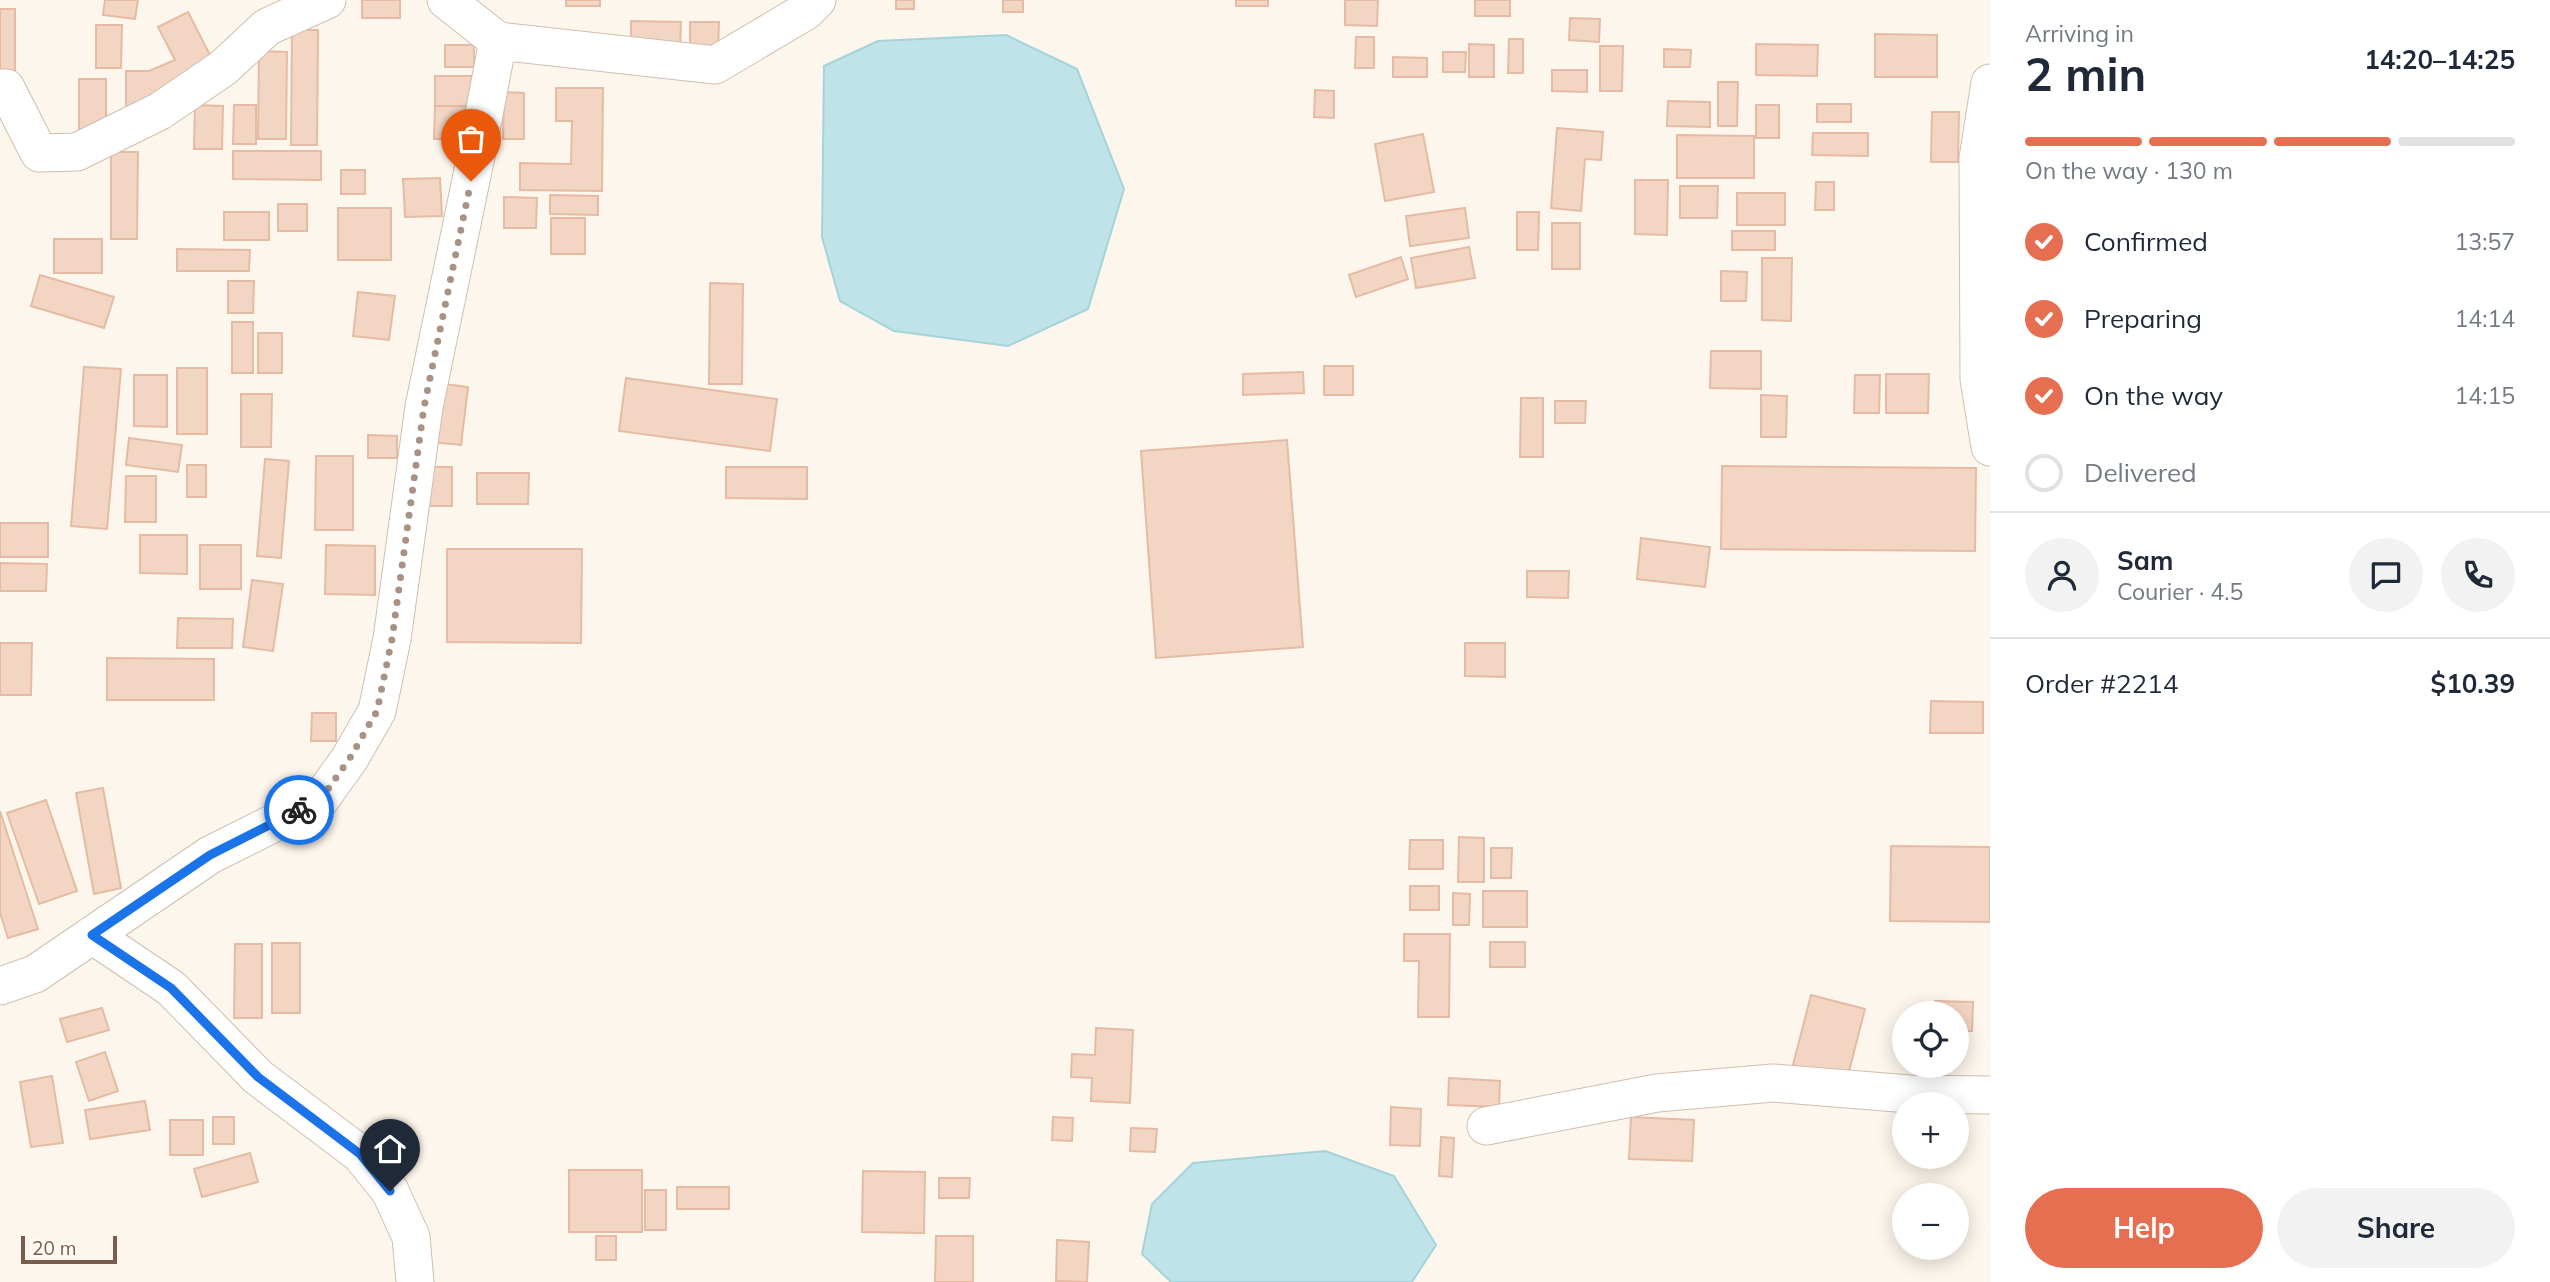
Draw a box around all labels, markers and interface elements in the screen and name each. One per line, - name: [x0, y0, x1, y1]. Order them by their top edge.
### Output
- text: Arriving in: [2025, 19, 2134, 48]
- text: 14:20–14:25: [2364, 43, 2515, 76]
- text: 2 min: [2025, 45, 2146, 103]
- pin: [441, 109, 501, 181]
- icon: bag: [452, 120, 490, 158]
- text: On the way · 130 m: [2025, 156, 2233, 185]
- icon: check: [2025, 223, 2063, 261]
- text: Confirmed: [2084, 225, 2208, 258]
- text: 13:57: [2455, 227, 2515, 256]
- icon: check: [2025, 300, 2063, 338]
- text: Preparing: [2084, 302, 2202, 335]
- text: 14:14: [2455, 304, 2515, 333]
- icon: check: [2025, 377, 2063, 415]
- text: On the way: [2084, 379, 2223, 412]
- text: 14:15: [2455, 381, 2515, 410]
- text: Delivered: [2084, 456, 2197, 489]
- button: person: [2025, 538, 2099, 612]
- button: chat: [2349, 538, 2423, 612]
- button: phone: [2441, 538, 2515, 612]
- text: Sam: [2117, 544, 2173, 577]
- text: Courier · 4.5: [2117, 577, 2243, 606]
- text: Order #2214: [2025, 667, 2178, 700]
- text: $10.39: [2431, 667, 2515, 700]
- courier: [264, 775, 334, 845]
- icon: bike: [280, 791, 318, 829]
- map controls: [1892, 1001, 1969, 1260]
- button: locate: [1892, 1001, 1969, 1078]
- button: +: [1892, 1092, 1969, 1169]
- pin: [360, 1119, 420, 1191]
- icon: home: [371, 1130, 409, 1168]
- button: −: [1892, 1183, 1969, 1260]
- button: Help: [2025, 1188, 2263, 1268]
- button: Share: [2277, 1188, 2515, 1268]
- scale bar: [21, 1233, 117, 1265]
- text: 20 m: [32, 1236, 76, 1260]

